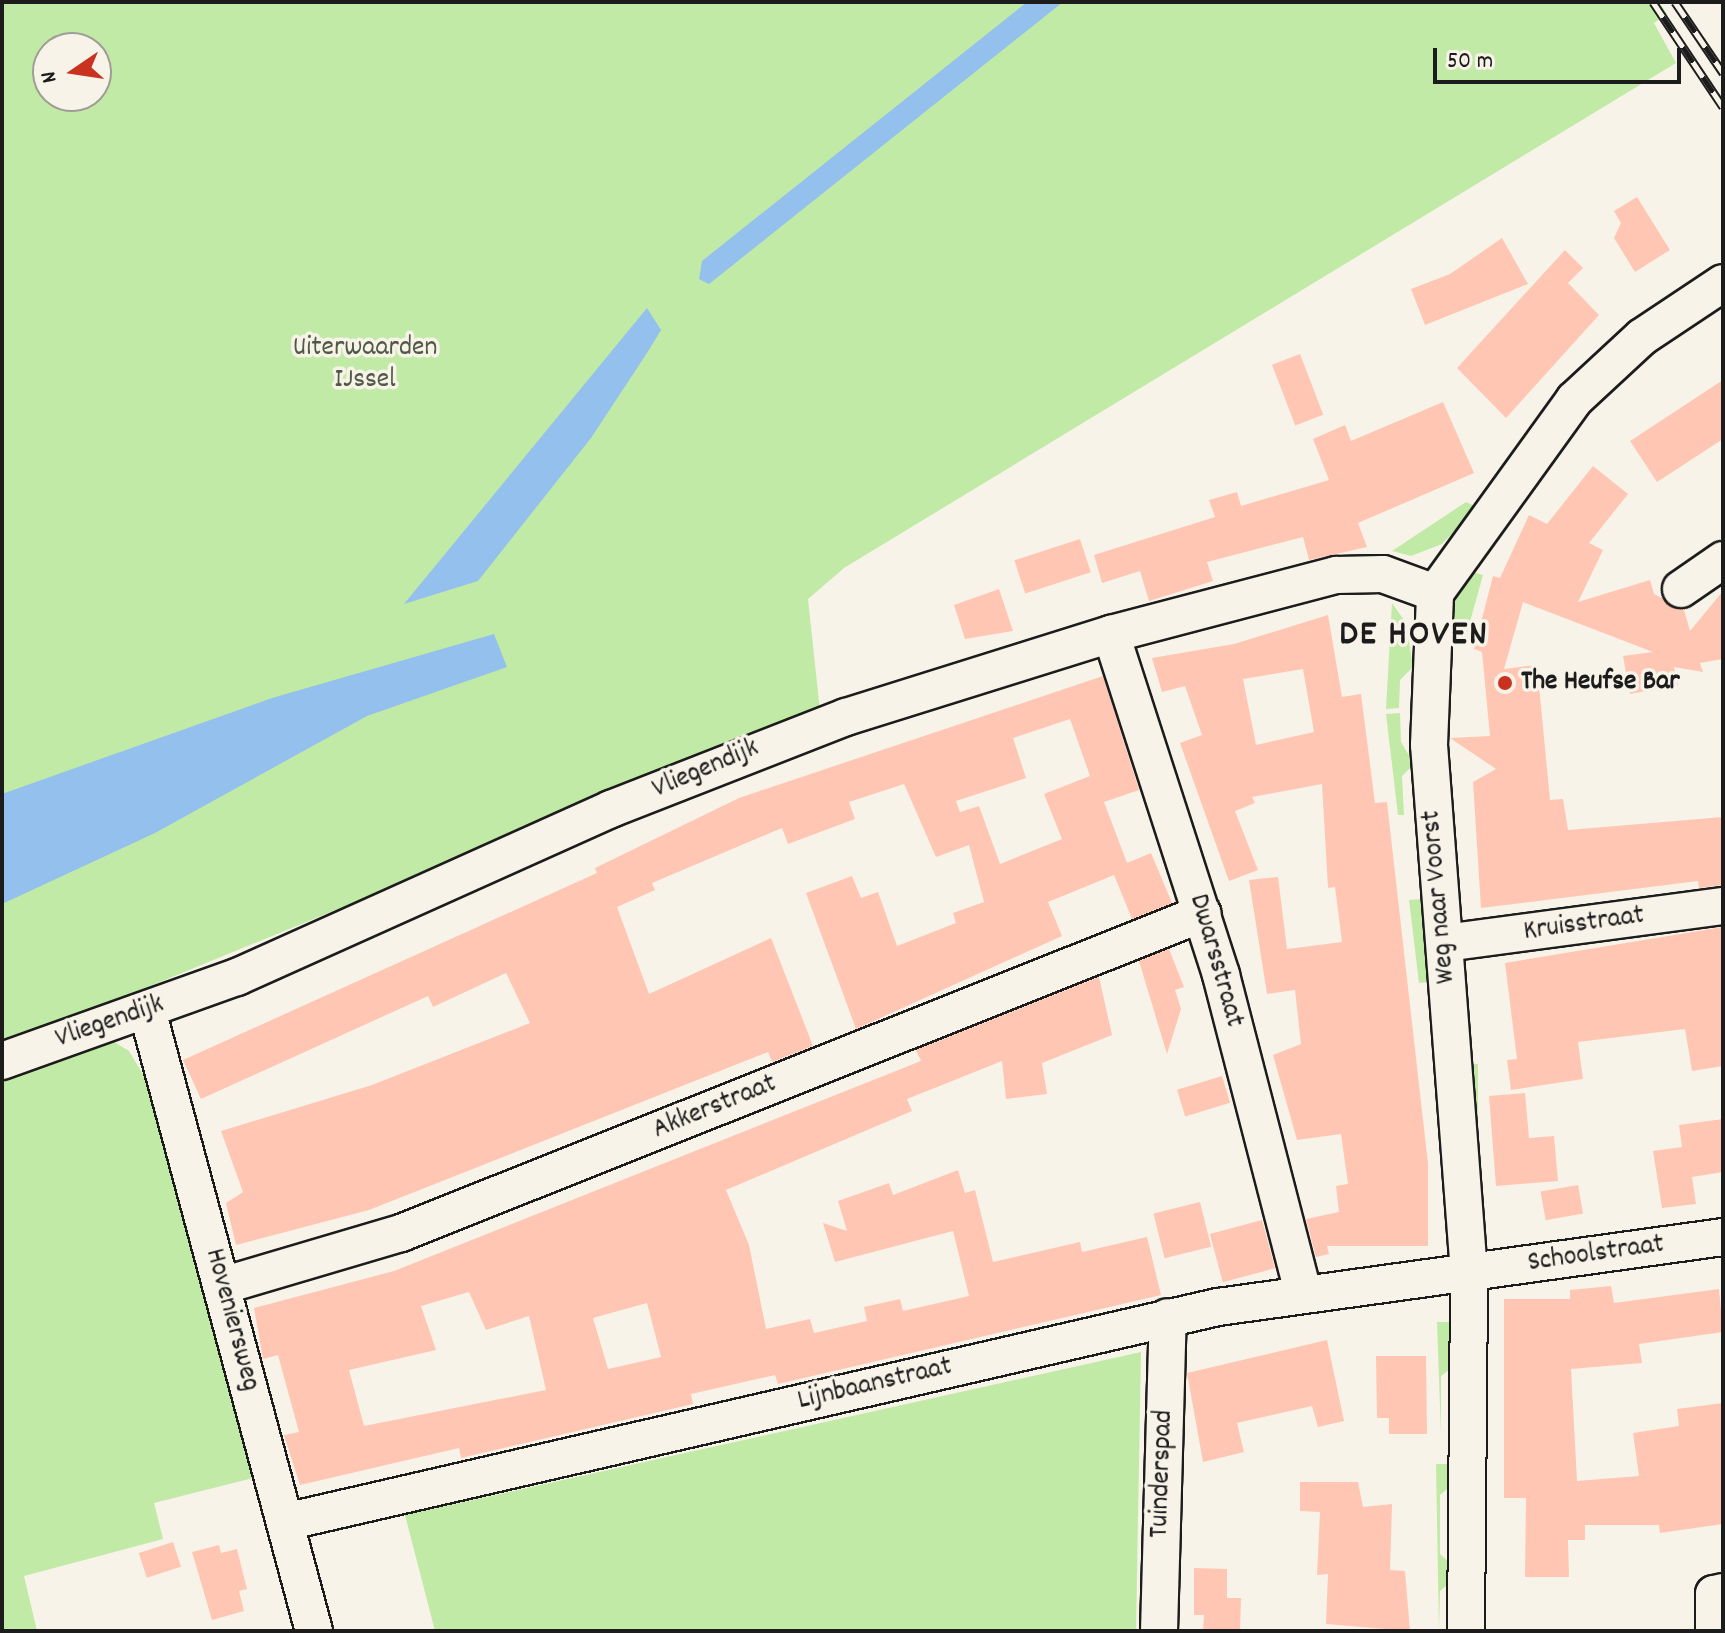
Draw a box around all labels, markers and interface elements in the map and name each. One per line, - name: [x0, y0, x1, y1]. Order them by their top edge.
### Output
- north arrow: [32, 32, 112, 112]
- scale bar: [1437, 32, 1685, 82]
- text: 50 m: [1447, 45, 1493, 79]
- text: N: [34, 68, 66, 86]
- park label: Uiterwaarden IJssel: [293, 332, 437, 398]
- district label: DE HOVEN: [1339, 615, 1489, 659]
- place label: The Heufse Bar: [1521, 666, 1680, 700]
- marker: The Heufse Bar: [1496, 674, 1514, 692]
- street label: Vliegendijk: [648, 733, 764, 807]
- street label: Weg naar Voorst: [1416, 809, 1464, 985]
- street label: Dwarsstraat: [1180, 891, 1250, 1031]
- street label: Kruisstraat: [1522, 900, 1646, 950]
- street label: Vliegendijk: [52, 989, 168, 1057]
- street label: Akkerstraat: [648, 1068, 782, 1148]
- street label: Schoolstraat: [1526, 1229, 1666, 1281]
- street label: Hoveniersweg: [196, 1245, 266, 1395]
- street label: Lijnbaanstraat: [795, 1351, 955, 1419]
- street label: Tuinderspad: [1144, 1409, 1182, 1539]

